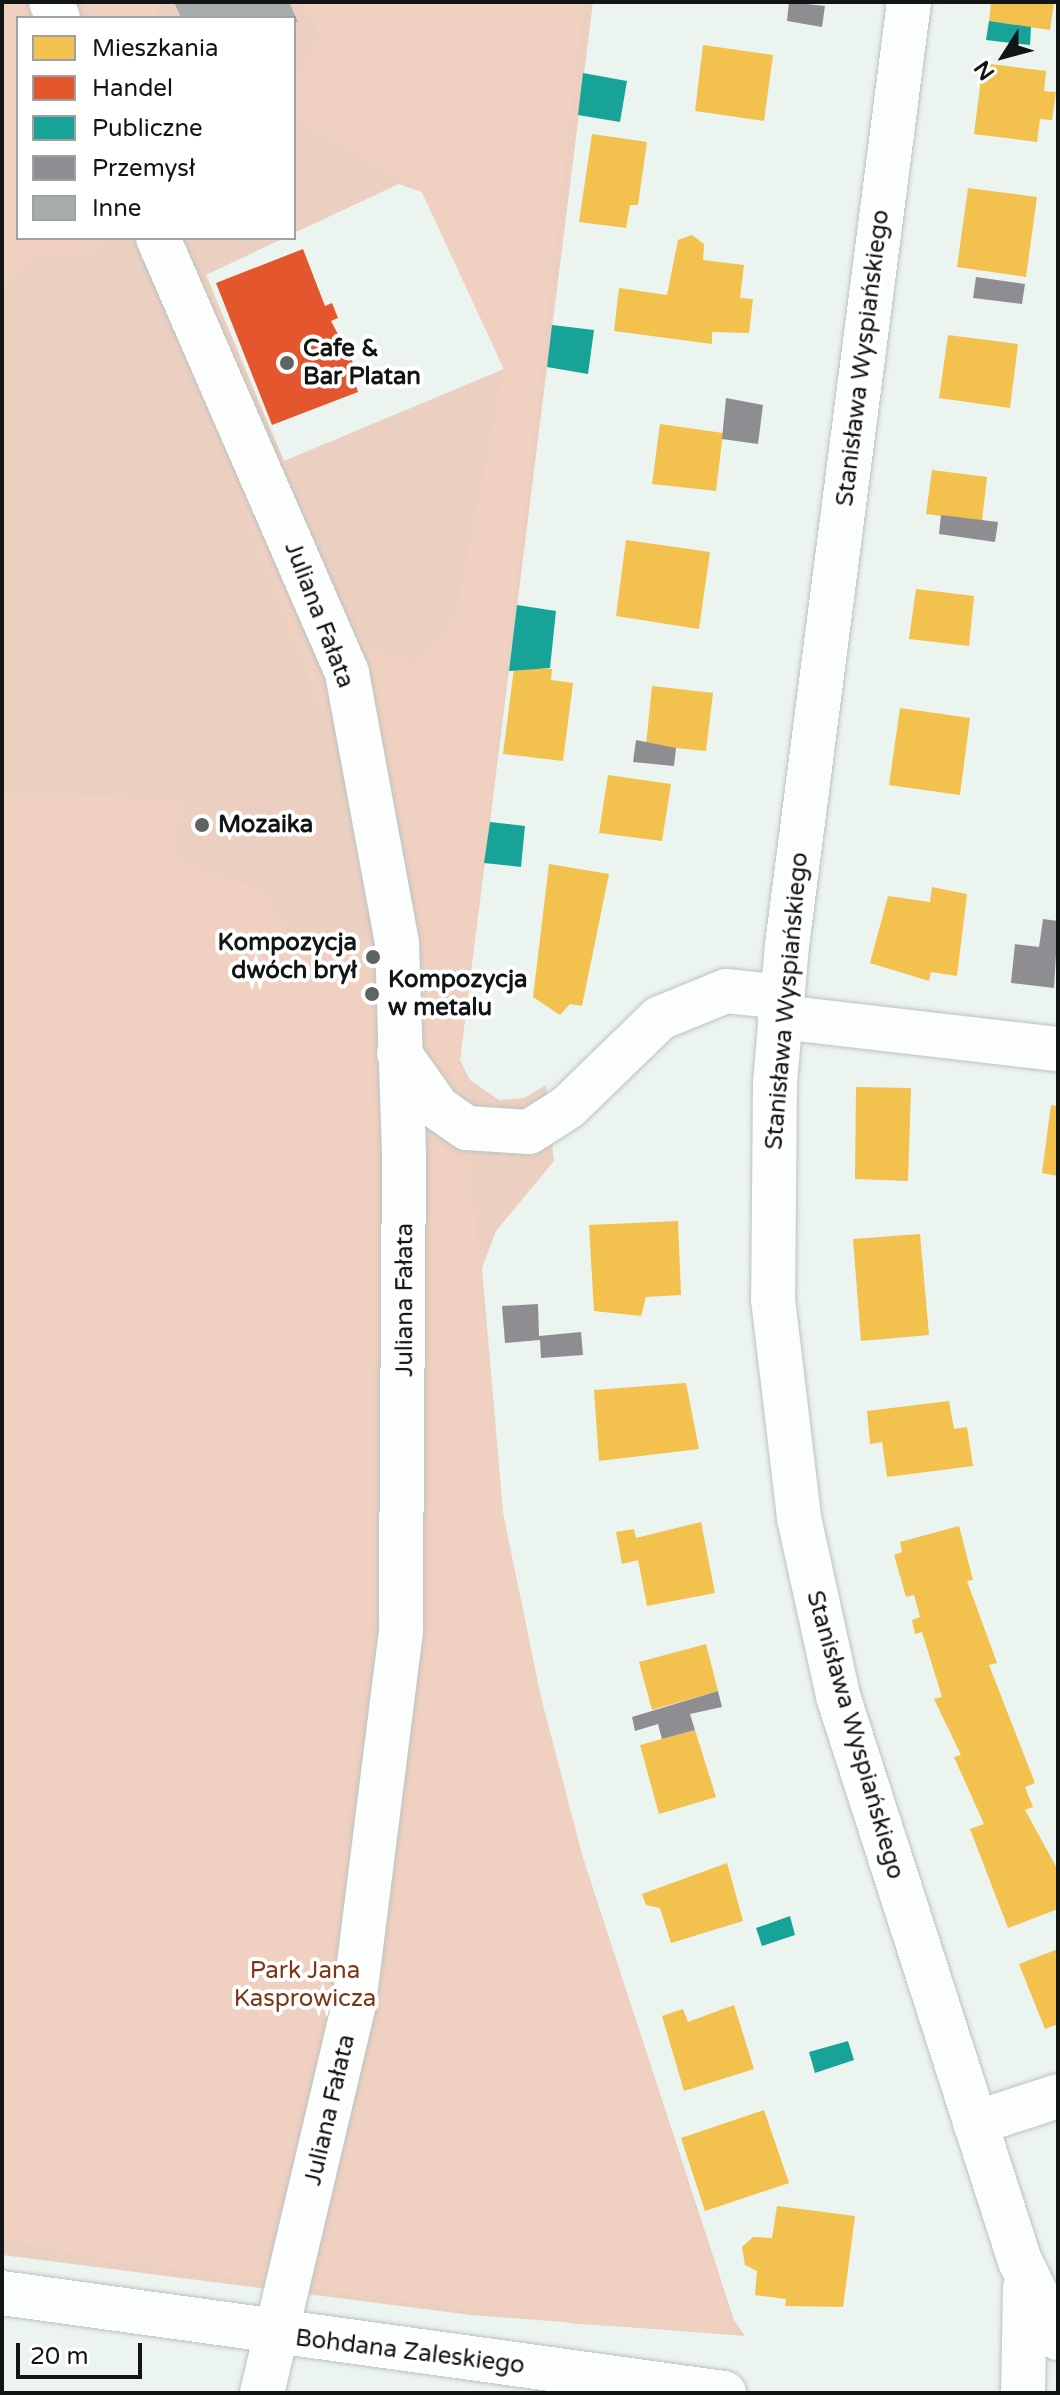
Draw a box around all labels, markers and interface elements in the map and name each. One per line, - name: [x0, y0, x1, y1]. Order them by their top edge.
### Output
- legend: [16, 16, 296, 240]
- north arrow: [964, 16, 1044, 96]
- text: Mieszkania: [92, 34, 218, 63]
- text: N: [969, 55, 1000, 85]
- text: Handel: [92, 74, 173, 103]
- text: Publiczne: [92, 114, 203, 143]
- text: Przemysł: [92, 154, 195, 183]
- text: Inne: [92, 194, 141, 223]
- street label: Stanisława Wyspiańskiego: [831, 208, 895, 508]
- place label: Cafe & Bar Platan: [303, 335, 421, 391]
- marker: Cafe & Bar Platan: [278, 354, 296, 372]
- street label: Juliana Fałata: [278, 538, 360, 692]
- place label: Mozaika: [218, 811, 313, 839]
- marker: Mozaika: [193, 816, 211, 834]
- street label: Stanisława Wyspiańskiego: [760, 851, 814, 1151]
- place label: Kompozycja dwóch brył: [218, 929, 357, 985]
- marker: Kompozycja dwóch brył: [364, 948, 382, 966]
- place label: Kompozycja w metalu: [388, 966, 527, 1022]
- marker: Kompozycja w metalu: [363, 985, 381, 1003]
- street label: Juliana Fałata: [391, 1223, 419, 1377]
- street label: Stanisława Wyspiańskiego: [800, 1587, 910, 1883]
- park label: Park Jana Kasprowicza: [234, 1957, 376, 2013]
- street label: Juliana Fałata: [299, 2032, 361, 2188]
- street label: Bohdana Zaleskiego: [294, 2324, 526, 2380]
- scale bar: [20, 2327, 146, 2377]
- text: 20 m: [30, 2342, 88, 2371]

